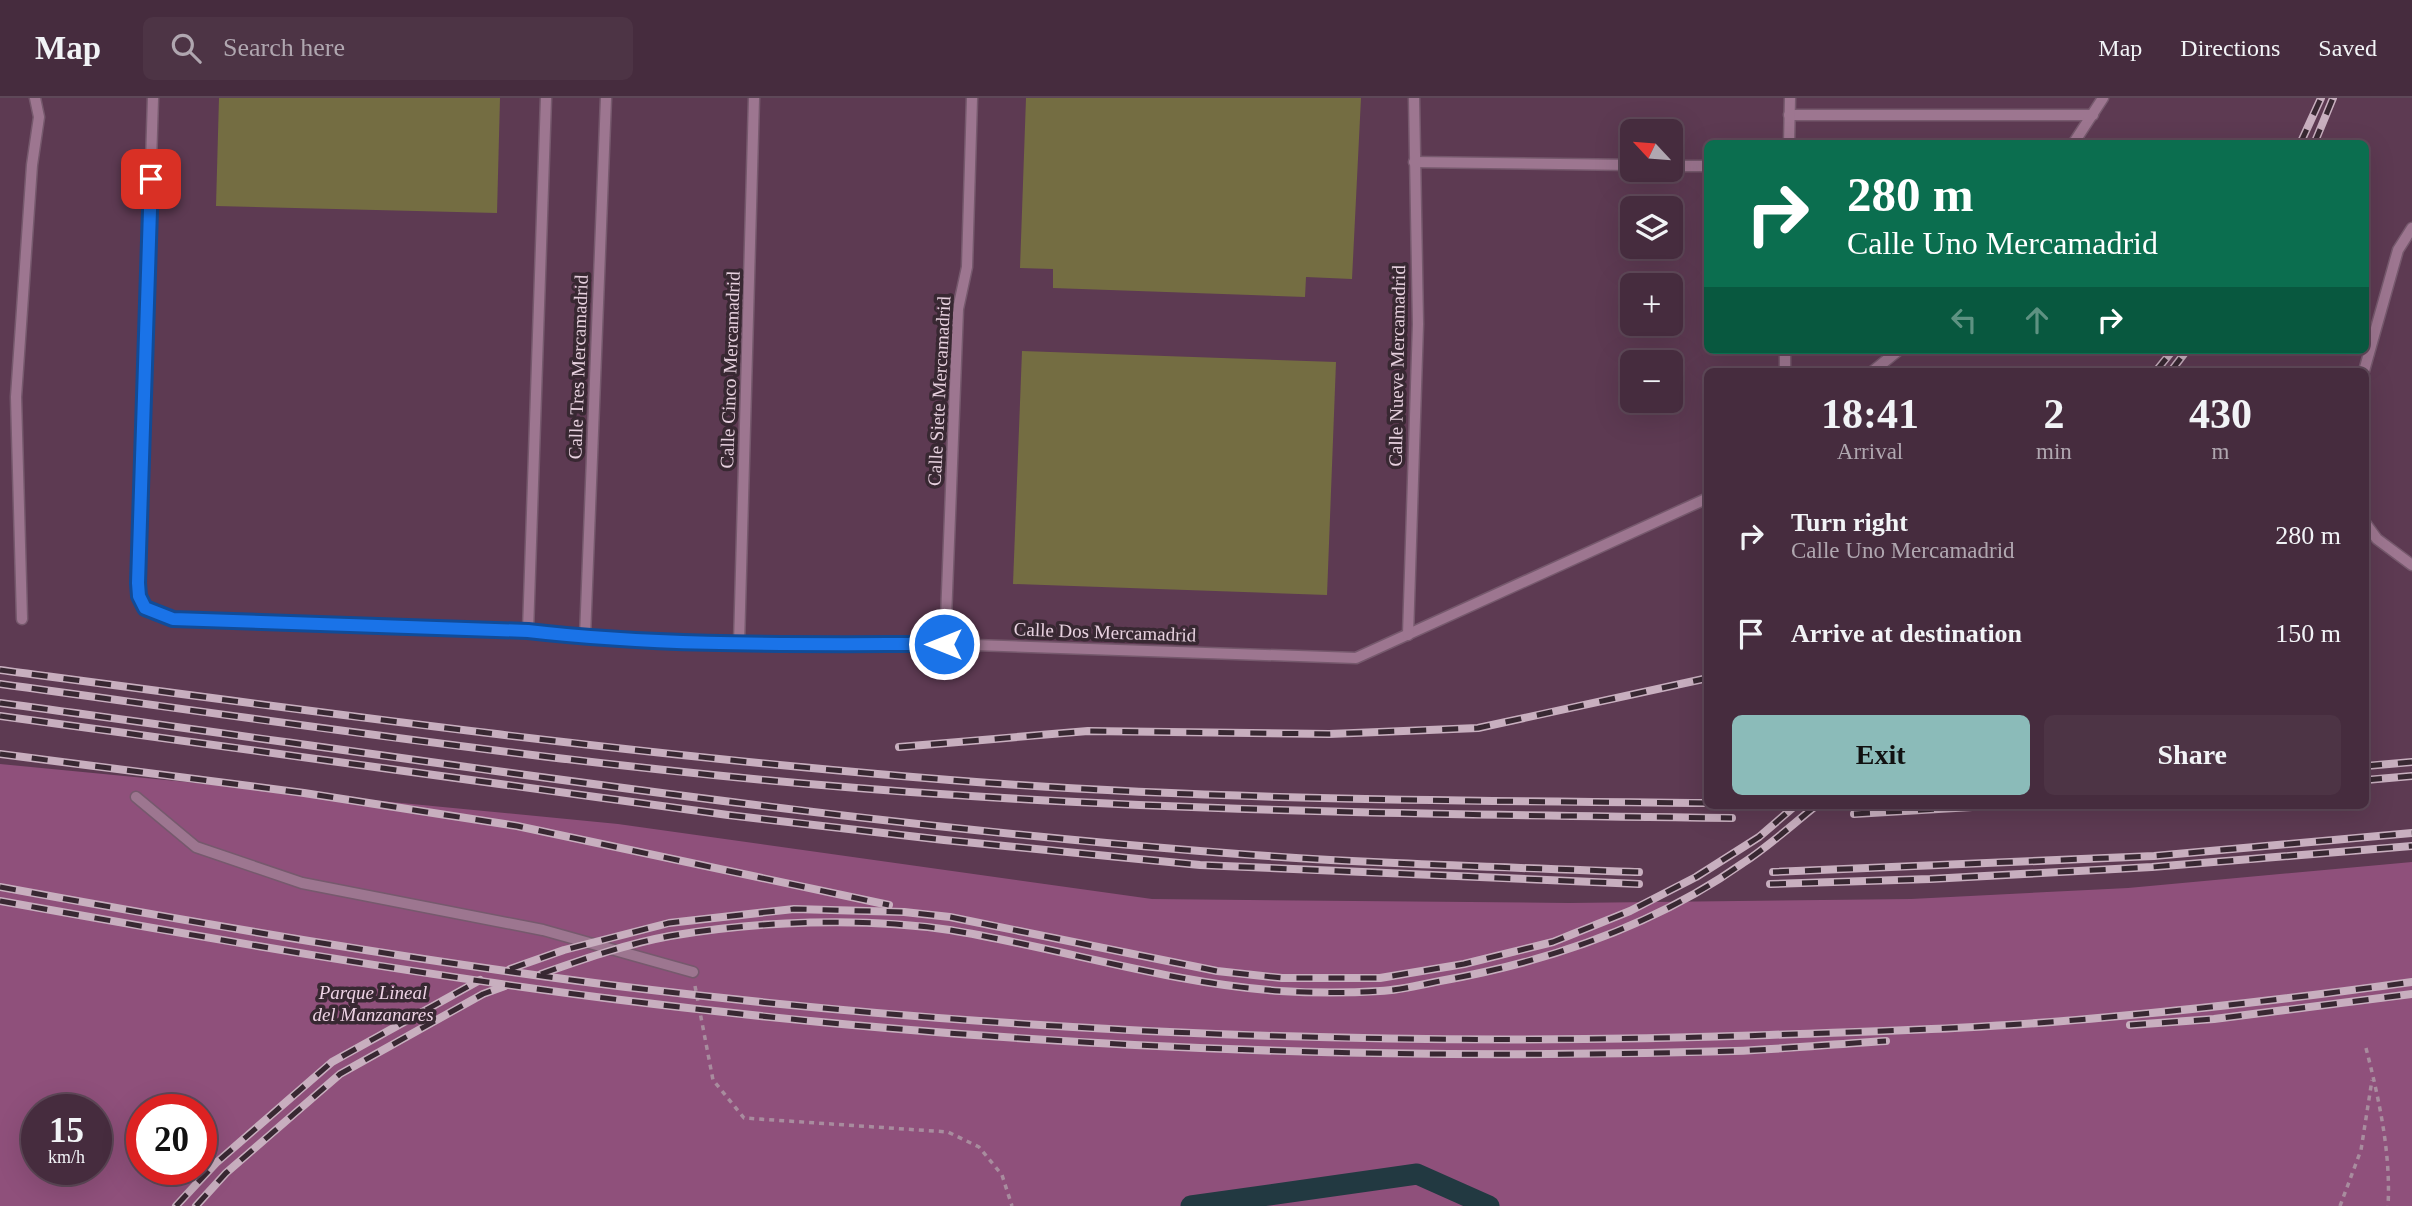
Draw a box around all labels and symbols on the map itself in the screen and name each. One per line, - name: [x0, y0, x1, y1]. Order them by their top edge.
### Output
- north arrow: [1620, 119, 1684, 182]
- pin: [121, 149, 181, 209]
- street label: Calle Nueve Mercamadrid: [1385, 265, 1409, 467]
- street label: Calle Cinco Mercamadrid: [716, 271, 744, 469]
- street label: Calle Tres Mercamadrid: [564, 274, 592, 460]
- street label: Calle Siete Mercamadrid: [924, 295, 954, 486]
- position arrow: [907, 607, 981, 681]
- street label: Calle Dos Mercamadrid: [1013, 618, 1197, 646]
- park label: Parque Lineal del Manzanares: [312, 982, 434, 1025]
- speed limit sign: 20: [126, 1094, 217, 1185]

